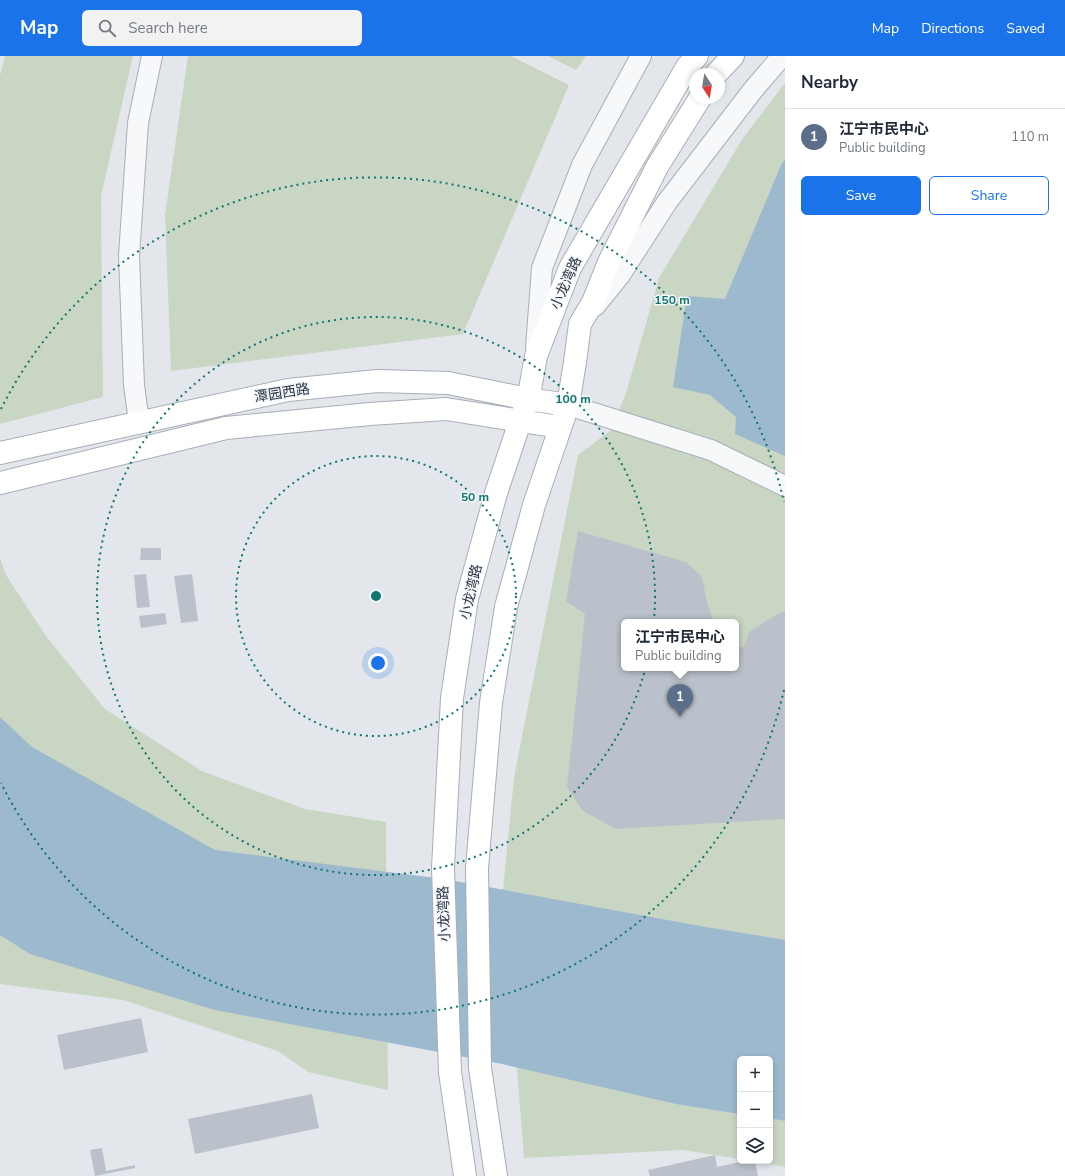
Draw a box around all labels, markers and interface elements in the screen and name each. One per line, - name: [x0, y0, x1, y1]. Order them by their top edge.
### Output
- search box: [82, 10, 362, 46]
- text: Map: [20, 15, 58, 41]
- icon: search: [96, 17, 118, 39]
- text: Search here: [128, 18, 208, 38]
- text: Map: [872, 19, 899, 38]
- text: Directions: [921, 19, 984, 38]
- text: Saved: [1006, 19, 1045, 38]
- north arrow: [689, 68, 725, 104]
- text: Nearby: [801, 71, 858, 94]
- text: 江宁市民中心: [839, 119, 929, 139]
- text: 1: [810, 128, 818, 146]
- text: 110 m: [1011, 128, 1049, 146]
- text: Public building: [839, 139, 926, 157]
- button: Save: [801, 176, 921, 215]
- button: Share: [929, 176, 1049, 215]
- street label: 小龙湾路: [546, 254, 586, 312]
- text: 150 m: [654, 292, 690, 308]
- street label: 潭园西路: [253, 379, 311, 407]
- text: 100 m: [555, 391, 591, 407]
- text: 50 m: [461, 489, 489, 505]
- street label: 小龙湾路: [455, 563, 487, 621]
- centre of rings: [369, 589, 383, 603]
- popup: [621, 619, 739, 671]
- text: 江宁市民中心: [635, 627, 725, 647]
- text: Public building: [635, 647, 722, 665]
- your location: [368, 653, 388, 673]
- pin: 1: [667, 684, 693, 717]
- street label: 小龙湾路: [434, 886, 454, 942]
- map controls: [737, 1056, 773, 1164]
- button: +: [737, 1056, 773, 1092]
- button: −: [737, 1092, 773, 1128]
- button: layers: [737, 1128, 773, 1164]

